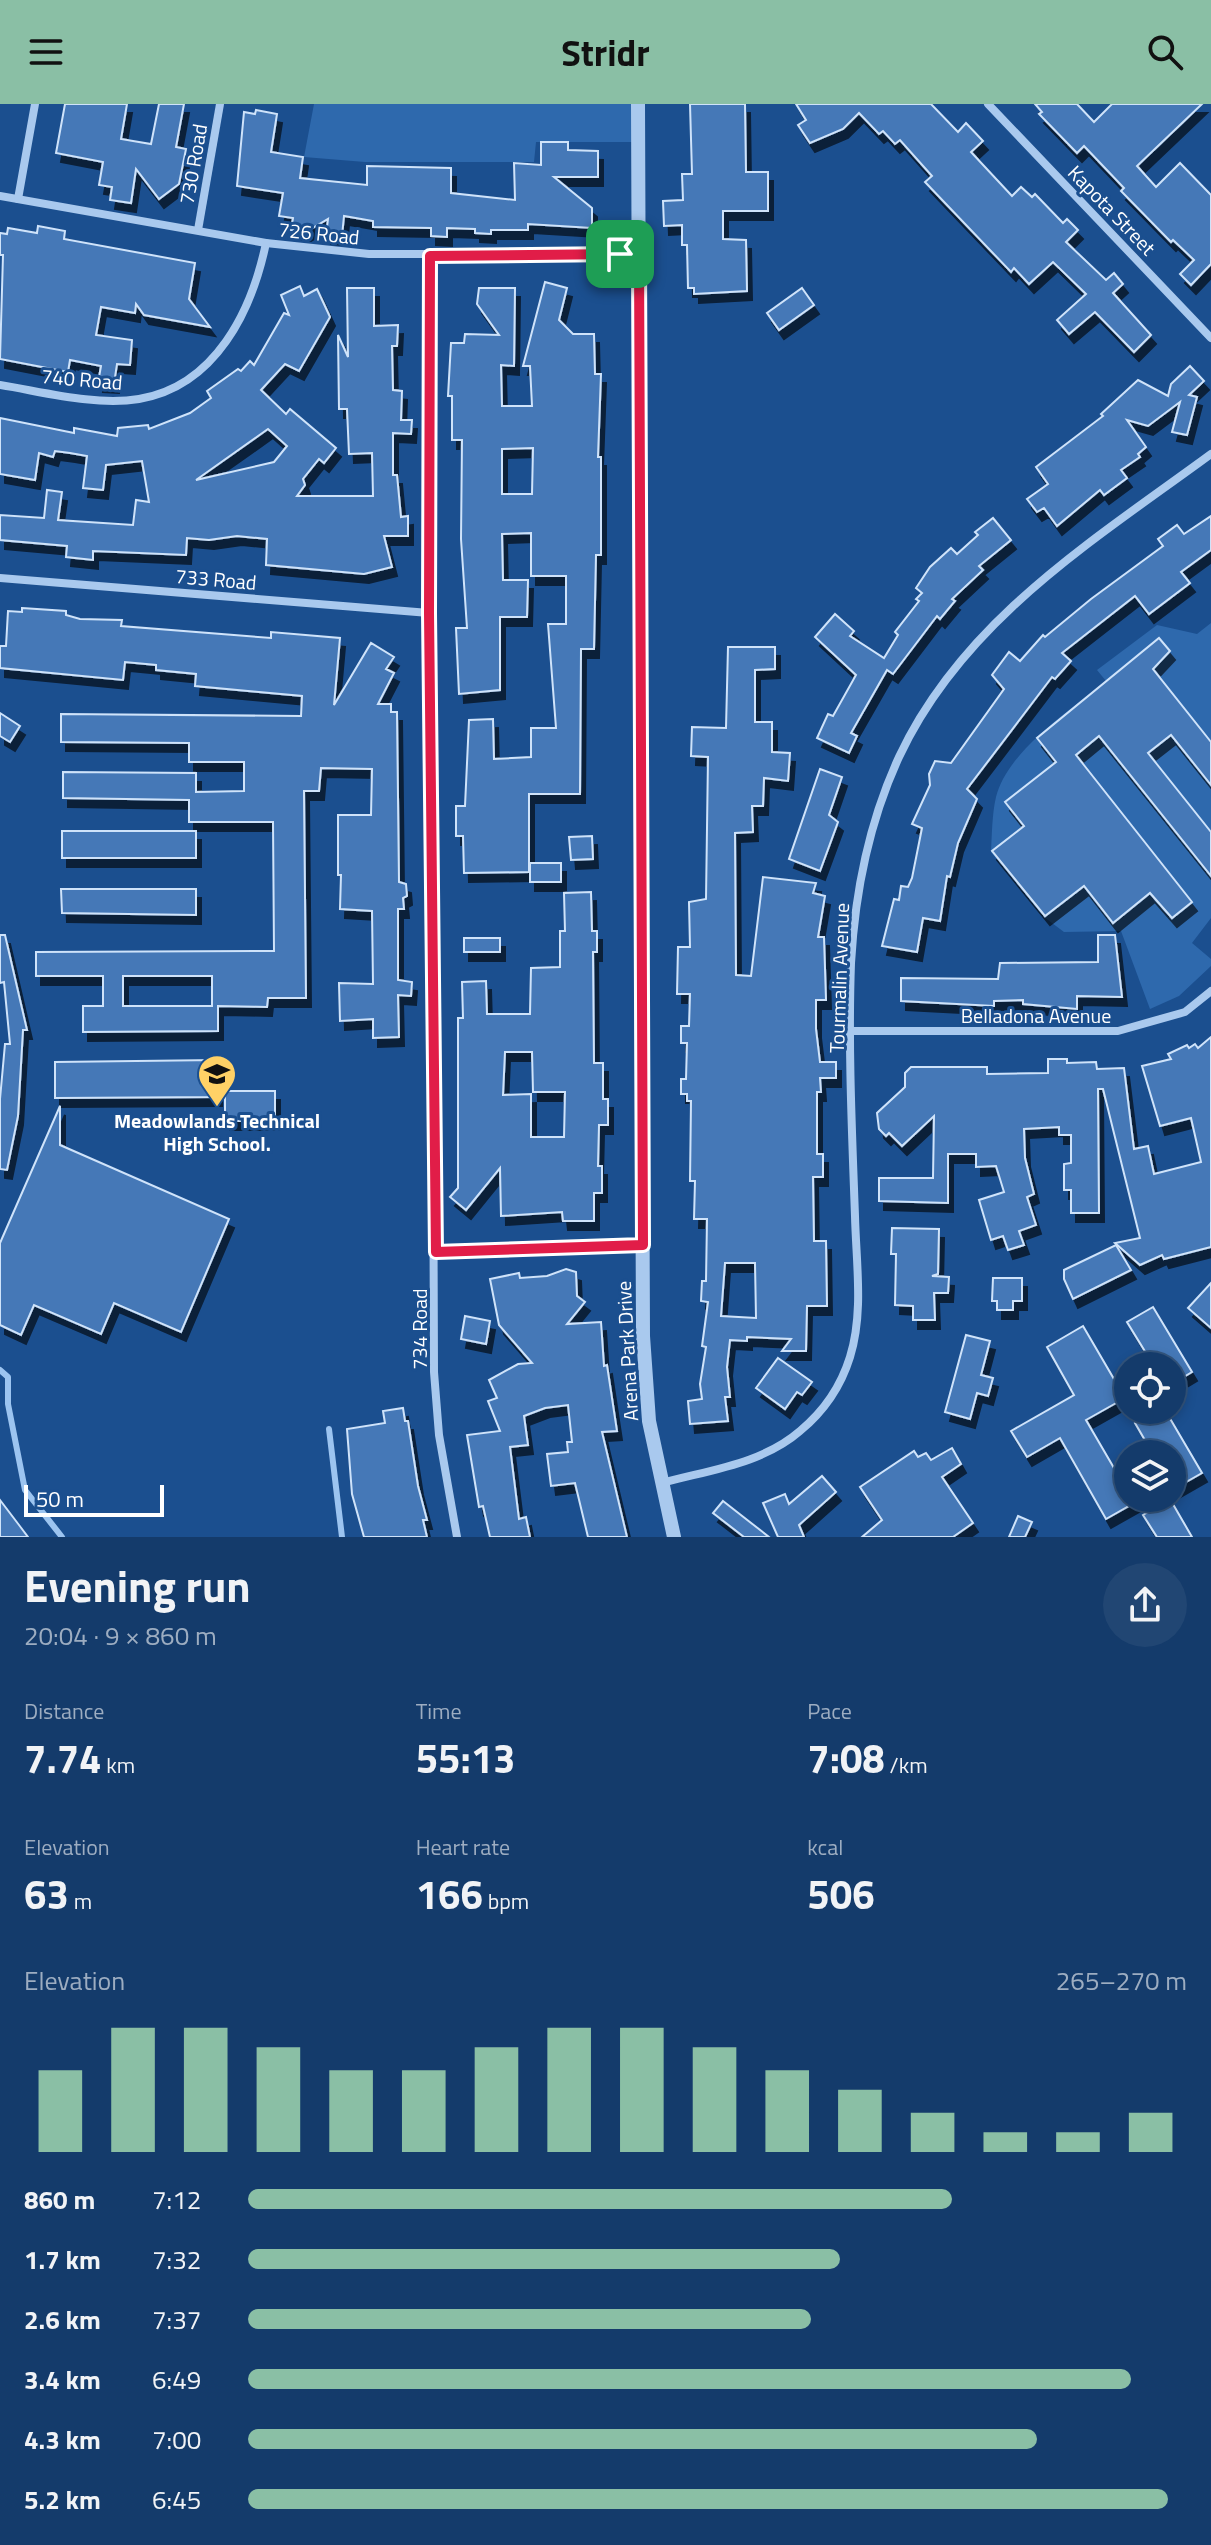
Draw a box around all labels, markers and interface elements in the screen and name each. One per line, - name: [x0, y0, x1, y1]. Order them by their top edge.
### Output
- text: Stridr: [561, 25, 650, 80]
- icon: menu: [24, 30, 68, 74]
- icon: search: [1143, 30, 1187, 74]
- street label: 730 Road: [171, 121, 215, 207]
- street label: Kapota Street: [1061, 158, 1163, 262]
- street label: 726 Road: [277, 213, 361, 253]
- pin: [586, 220, 654, 288]
- icon: arrive: [598, 232, 642, 276]
- street label: 740 Road: [40, 360, 124, 398]
- street label: 733 Road: [174, 560, 258, 598]
- street label: Tourmalin Avenue: [821, 902, 857, 1054]
- street label: Belladona Avenue: [961, 1000, 1111, 1031]
- school or university icon: Meadowlands Technical High School.: [196, 1053, 238, 1108]
- place label: Meadowlands Technical High School.: [114, 1105, 320, 1159]
- street label: Arena Park Drive: [608, 1280, 646, 1422]
- street label: 734 Road: [404, 1288, 435, 1370]
- map controls: [1114, 1352, 1186, 1512]
- button: locate: [1114, 1352, 1186, 1424]
- button: layers: [1114, 1440, 1186, 1512]
- scale bar: [24, 1481, 164, 1517]
- text: 50 m: [36, 1482, 84, 1516]
- text: Evening run: [24, 1552, 251, 1619]
- button: share: [1103, 1563, 1187, 1647]
- text: 20:04 · 9 × 860 m: [24, 1616, 217, 1655]
- text: Distance: [24, 1694, 104, 1728]
- text: Time: [416, 1694, 462, 1728]
- text: Pace: [807, 1694, 852, 1728]
- text: 7.74: [24, 1728, 101, 1789]
- text: 55:13: [416, 1728, 516, 1789]
- text: 7:08: [807, 1728, 885, 1789]
- text: km: [101, 1748, 135, 1782]
- text: /km: [885, 1748, 928, 1782]
- text: Elevation: [24, 1830, 110, 1864]
- text: Heart rate: [416, 1830, 510, 1864]
- text: kcal: [807, 1830, 843, 1864]
- text: 63: [24, 1864, 69, 1925]
- text: 166: [416, 1864, 483, 1925]
- text: 506: [807, 1864, 875, 1925]
- text: m: [69, 1884, 92, 1918]
- text: bpm: [483, 1884, 529, 1918]
- text: Elevation: [24, 1961, 125, 2000]
- text: 265–270 m: [1056, 1961, 1187, 2000]
- text: 860 m: [24, 2180, 95, 2219]
- text: 7:12: [152, 2180, 201, 2219]
- text: 1.7 km: [24, 2240, 101, 2279]
- text: 7:32: [152, 2240, 201, 2279]
- text: 2.6 km: [24, 2300, 101, 2339]
- text: 7:37: [152, 2300, 201, 2339]
- text: 3.4 km: [24, 2360, 101, 2399]
- text: 6:49: [152, 2360, 201, 2399]
- text: 4.3 km: [24, 2420, 101, 2459]
- text: 7:00: [152, 2420, 201, 2459]
- text: 5.2 km: [24, 2480, 101, 2519]
- text: 6:45: [152, 2480, 201, 2519]

